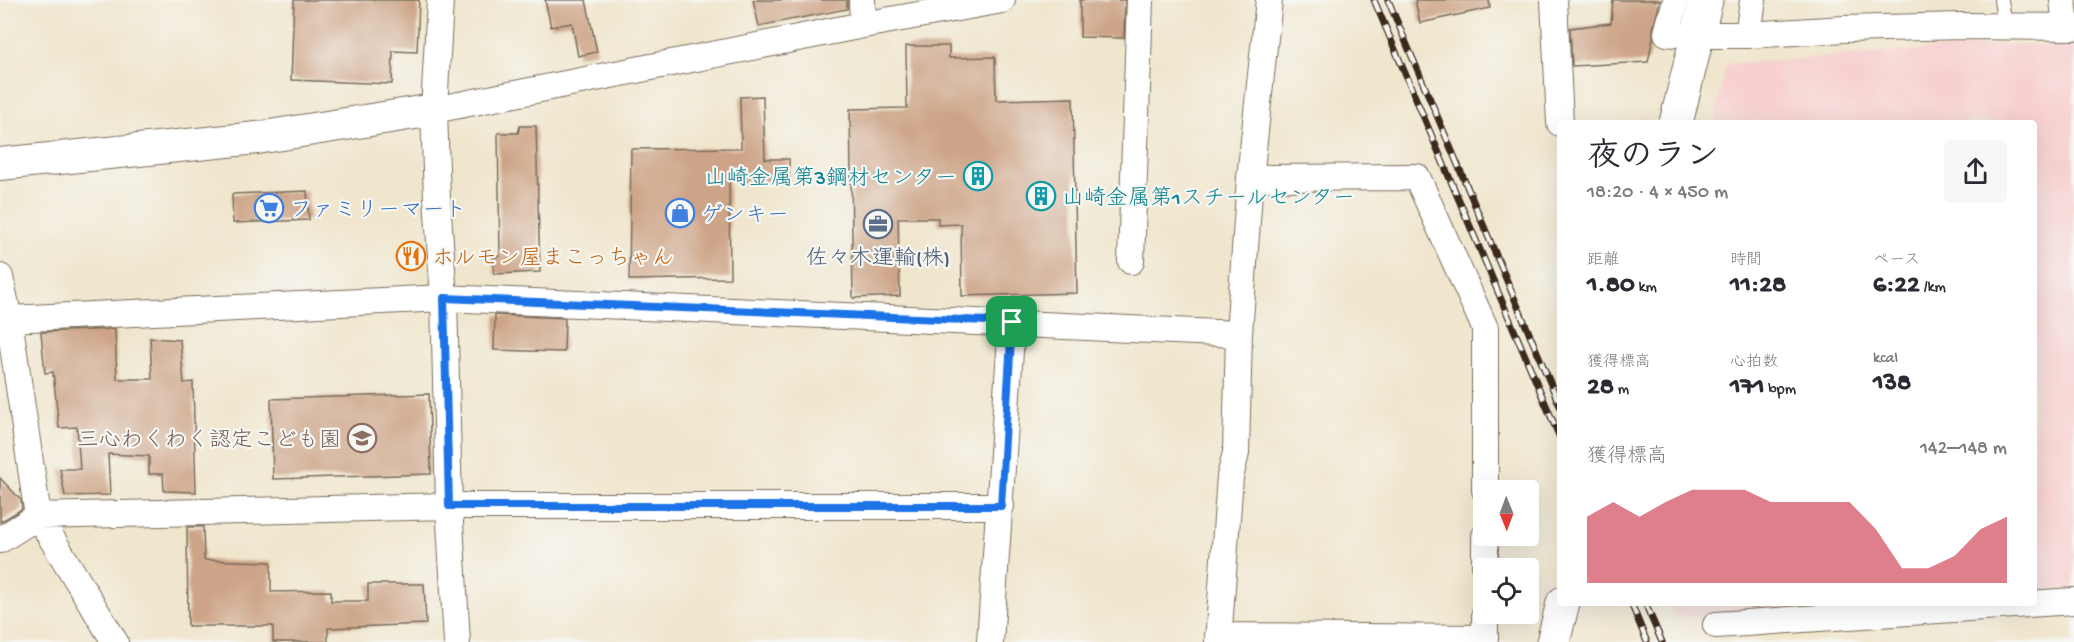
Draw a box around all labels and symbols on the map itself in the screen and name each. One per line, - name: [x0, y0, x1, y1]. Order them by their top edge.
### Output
- building icon: 山崎金属第3鋼材センター: [962, 160, 994, 192]
- place label: 山崎金属第3鋼材センター: [704, 166, 957, 193]
- building icon: 山崎金属第1スチールセンター: [1025, 180, 1057, 212]
- place label: 山崎金属第1スチールセンター: [1062, 186, 1355, 213]
- supermarket icon: ファミリーマート: [253, 192, 285, 224]
- shop icon: ゲンキー: [664, 197, 696, 229]
- place label: ファミリーマート: [290, 199, 466, 225]
- place label: ゲンキー: [701, 203, 789, 230]
- office icon: 佐々木運輸(株): [862, 208, 894, 240]
- restaurant icon: ホルモン屋まこっちゃん: [395, 240, 427, 272]
- place label: 佐々木運輸(株): [806, 246, 950, 273]
- place label: ホルモン屋まこっちゃん: [432, 247, 674, 273]
- pin: [986, 296, 1037, 347]
- school or university icon: 三心わくわく認定こども園: [346, 422, 378, 454]
- place label: 三心わくわく認定こども園: [77, 428, 341, 455]
- north arrow: [1473, 480, 1539, 546]

